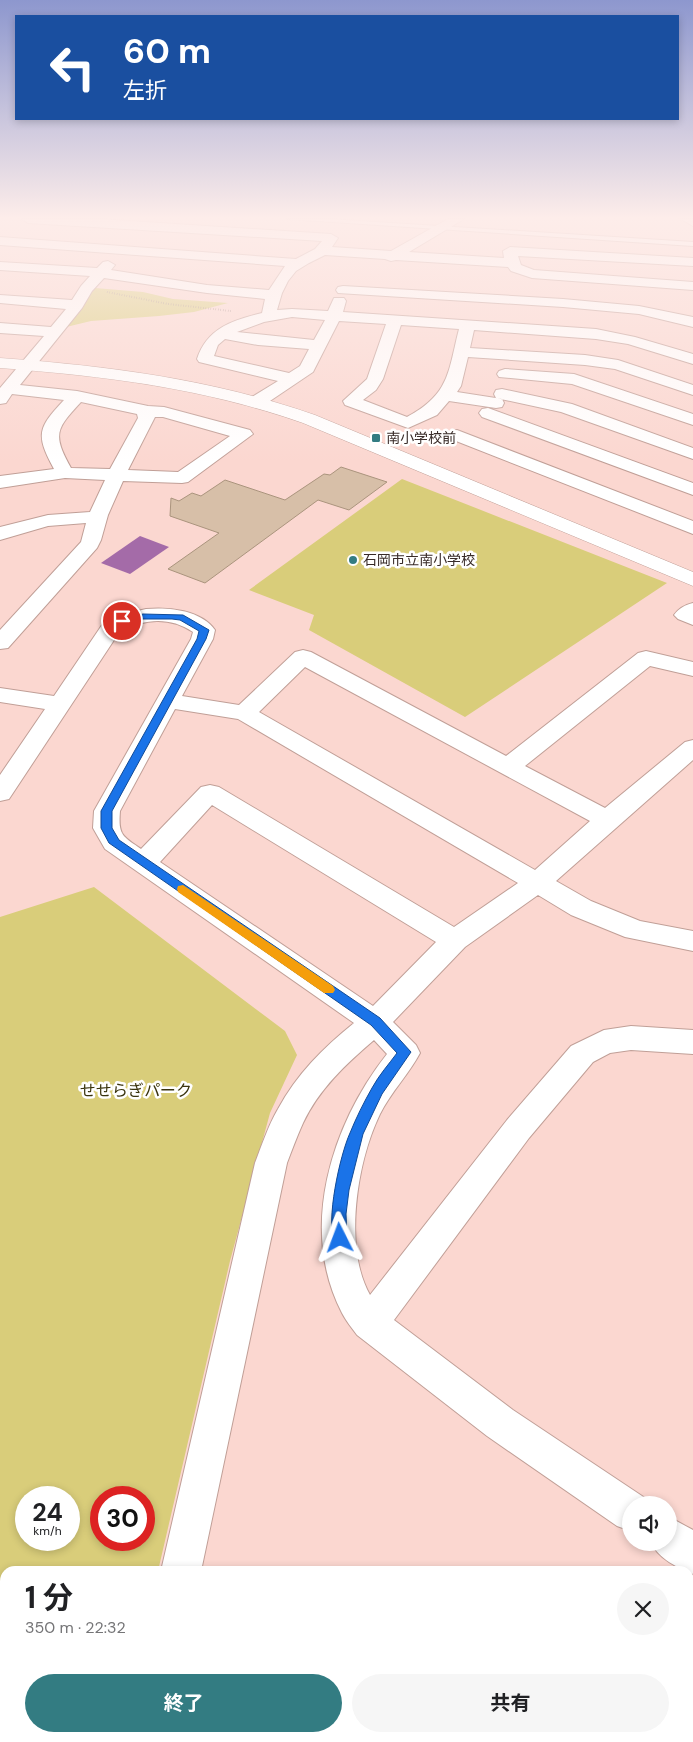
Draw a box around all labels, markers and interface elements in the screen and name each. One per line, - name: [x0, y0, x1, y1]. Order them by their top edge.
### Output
- text: 60 m: [123, 28, 211, 74]
- icon: left: [40, 35, 105, 100]
- text: 左折: [123, 76, 167, 105]
- place label: 南小学校前: [386, 429, 456, 447]
- marker: 南小学校前: [370, 432, 382, 444]
- place label: 石岡市立南小学校: [363, 551, 475, 569]
- marker: 石岡市立南小学校: [347, 554, 359, 566]
- pin: [101, 600, 143, 642]
- icon: arrive: [108, 607, 136, 635]
- park label: せせらぎパーク: [80, 1080, 192, 1101]
- position arrow: [313, 1211, 365, 1263]
- speed limit sign: 30: [90, 1486, 155, 1551]
- text: 24: [32, 1496, 63, 1529]
- map controls: [622, 1496, 677, 1551]
- button: sound: [622, 1496, 677, 1551]
- text: km/h: [33, 1523, 62, 1539]
- text: 1 分: [25, 1578, 73, 1617]
- button: close: [617, 1583, 669, 1635]
- text: 350 m · 22:32: [25, 1617, 126, 1638]
- button: 終了: [25, 1674, 342, 1732]
- button: 共有: [352, 1674, 669, 1732]

